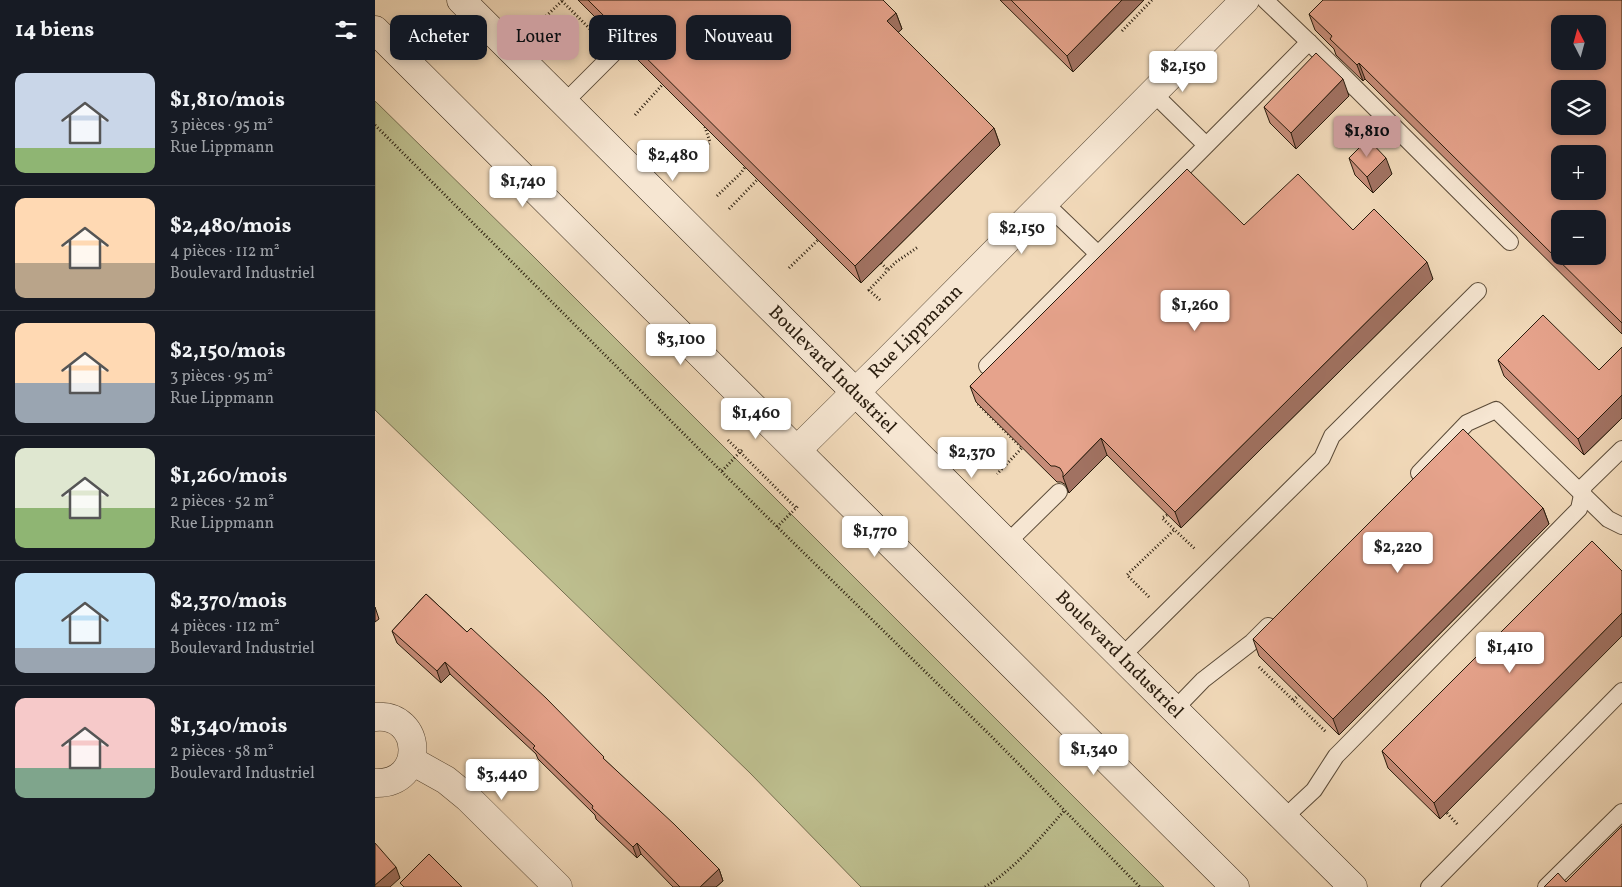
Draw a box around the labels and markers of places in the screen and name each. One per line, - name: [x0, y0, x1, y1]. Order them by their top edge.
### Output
- pin: $2,150: [1142, 51, 1224, 93]
- pin: $1,810: [1326, 116, 1408, 158]
- pin: $2,480: [632, 140, 714, 182]
- pin: $1,740: [482, 166, 564, 208]
- pin: $2,150: [981, 212, 1063, 255]
- pin: $1,260: [1154, 290, 1236, 332]
- pin: $3,100: [640, 324, 722, 366]
- pin: $1,460: [715, 398, 797, 440]
- pin: $2,370: [931, 436, 1013, 479]
- pin: $1,770: [834, 516, 916, 558]
- pin: $2,220: [1357, 532, 1439, 574]
- pin: $1,410: [1469, 632, 1551, 674]
- pin: $1,340: [1053, 734, 1135, 776]
- pin: $3,440: [461, 758, 543, 801]

